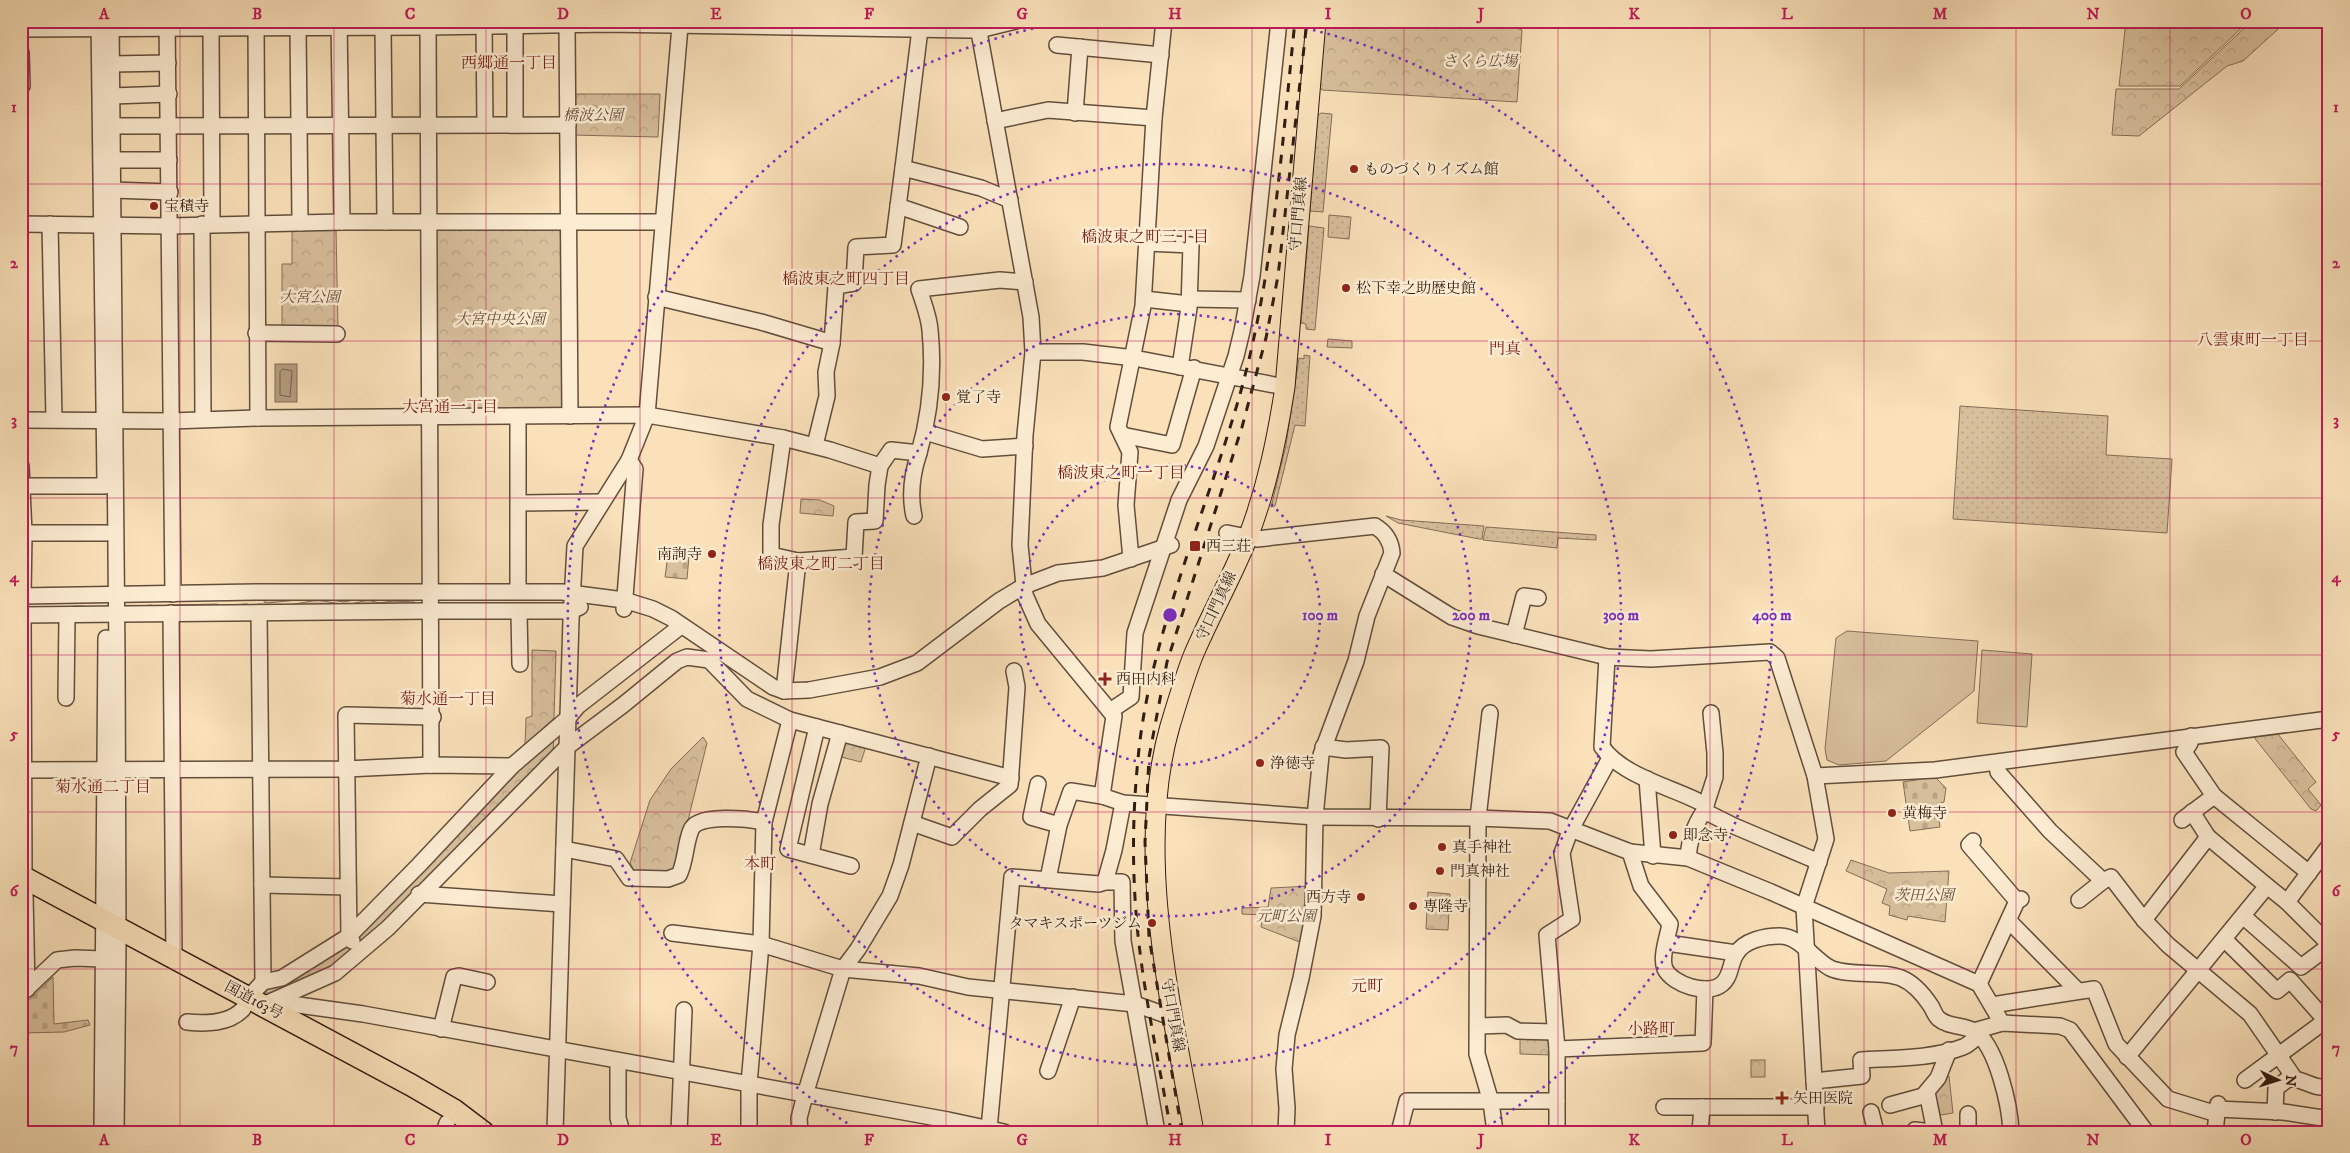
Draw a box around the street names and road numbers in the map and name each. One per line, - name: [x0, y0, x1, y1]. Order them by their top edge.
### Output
- street label: 守口門真線: [1286, 176, 1311, 252]
- street label: 守口門真線: [1192, 568, 1241, 644]
- street label: 守口門真線: [1157, 976, 1188, 1054]
- street label: 国道163号: [221, 977, 286, 1024]

